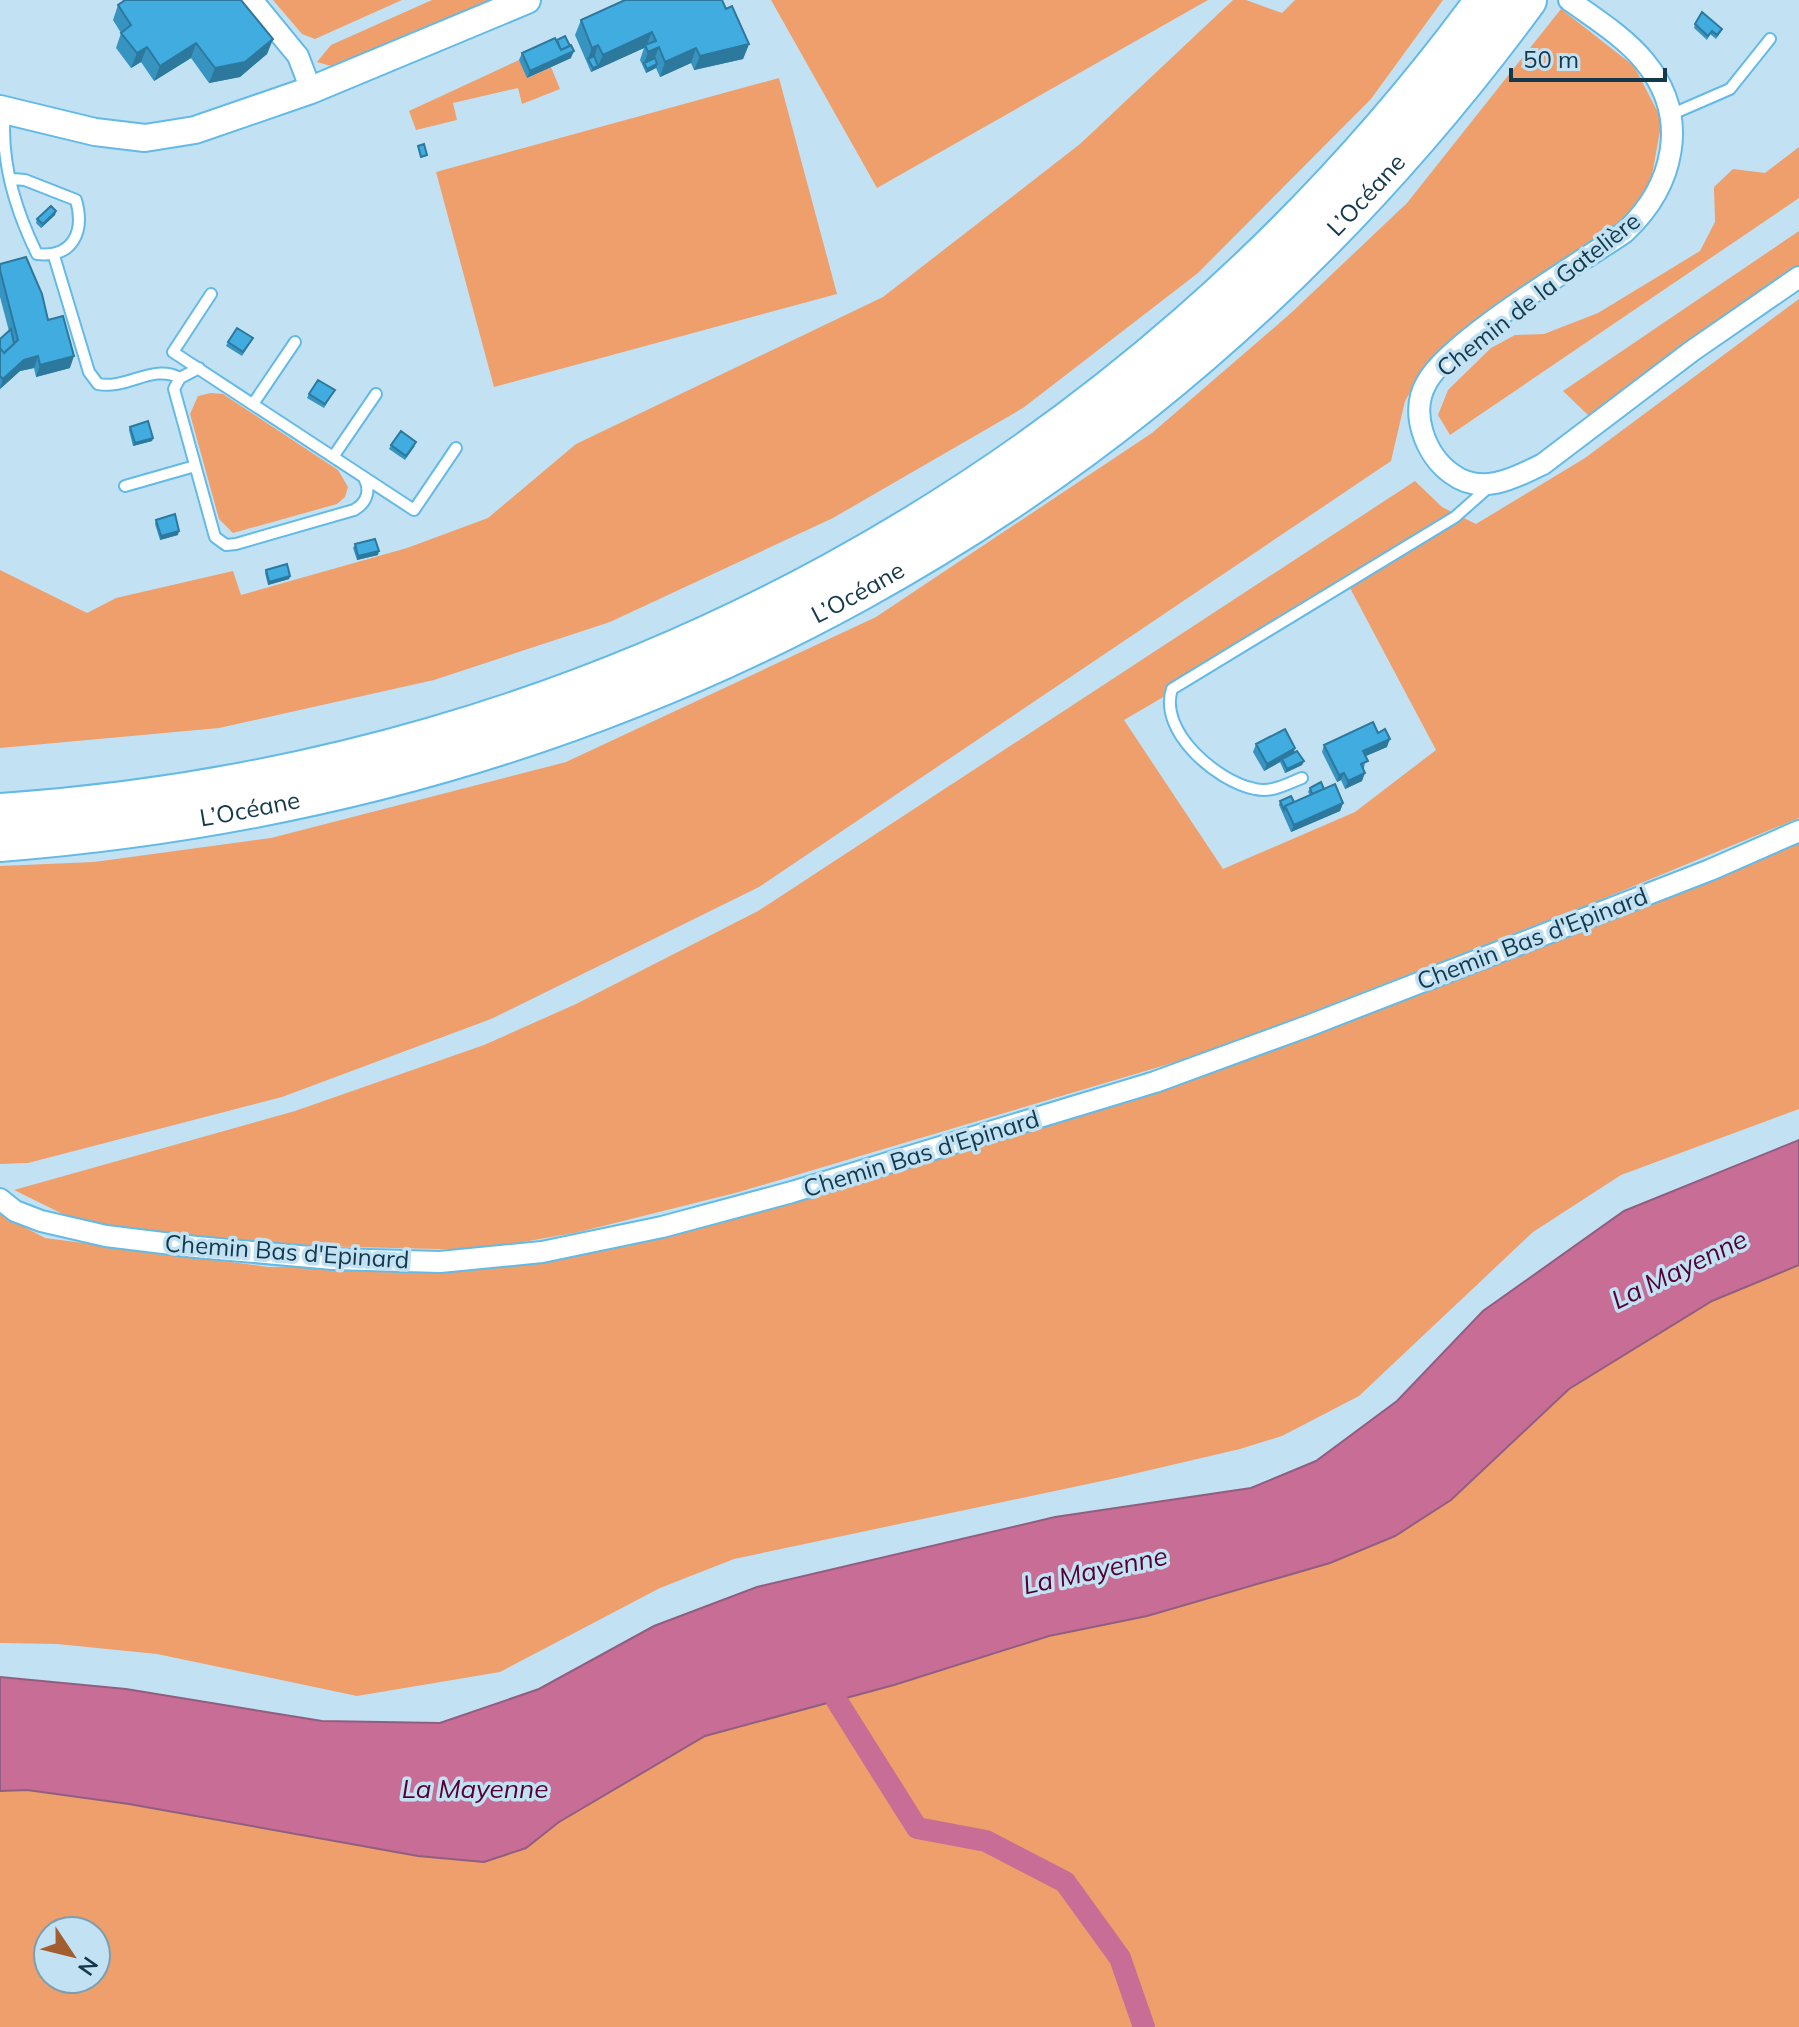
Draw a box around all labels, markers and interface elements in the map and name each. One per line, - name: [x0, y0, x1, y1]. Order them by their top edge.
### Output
- scale bar: [1511, 32, 1665, 82]
- text: 50 m: [1523, 44, 1579, 74]
- street label: L’Océane: [1320, 147, 1411, 242]
- street label: Chemin de la Gatelière: [1430, 205, 1646, 383]
- street label: L’Océane: [806, 554, 909, 629]
- street label: L’Océane: [197, 784, 303, 832]
- street label: Chemin Bas d'Epinard: [1412, 880, 1652, 996]
- street label: Chemin Bas d'Epinard: [800, 1103, 1042, 1203]
- water label: La Mayenne: [1606, 1222, 1752, 1316]
- street label: Chemin Bas d'Epinard: [164, 1227, 410, 1275]
- water label: La Mayenne: [1020, 1539, 1170, 1601]
- water label: La Mayenne: [402, 1772, 548, 1805]
- north arrow: [32, 1915, 112, 1995]
- text: N: [72, 1952, 105, 1981]

